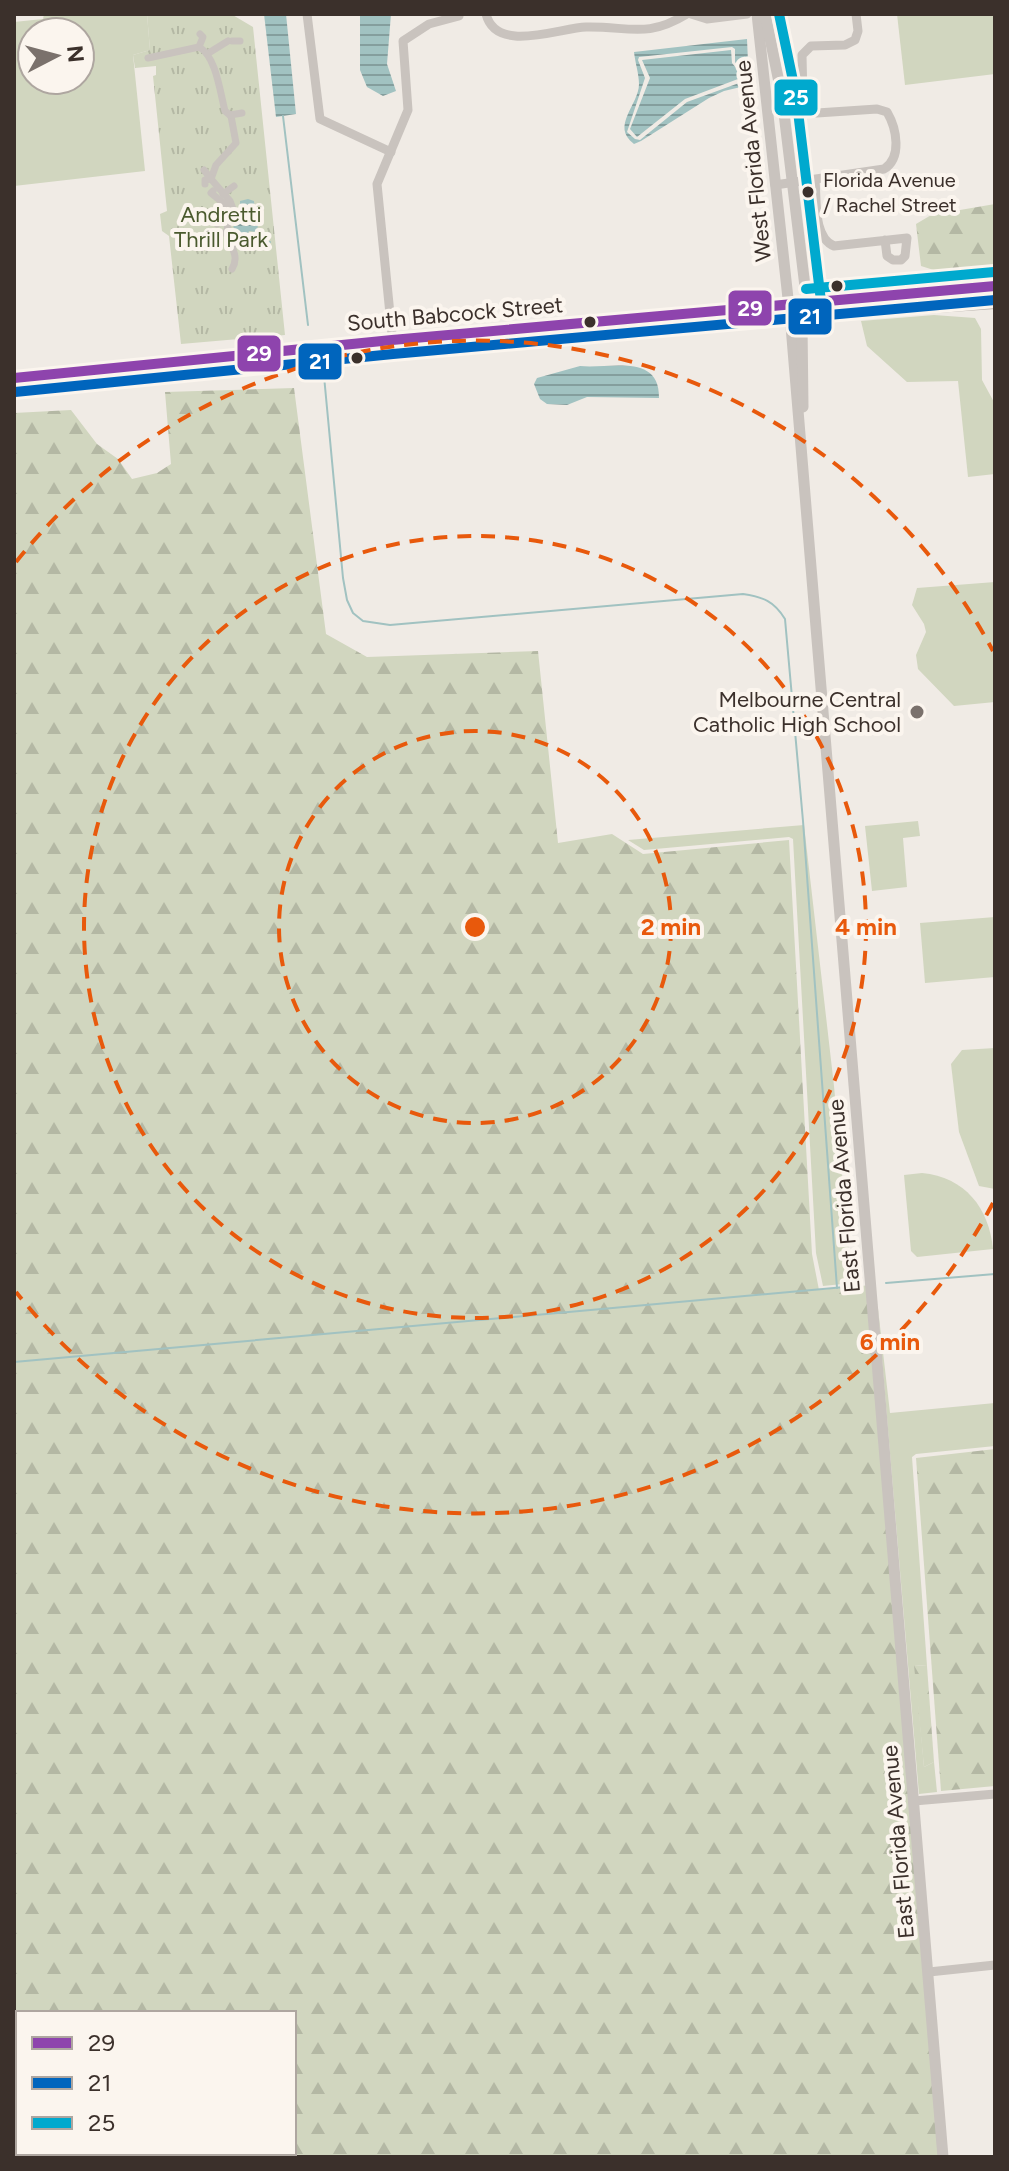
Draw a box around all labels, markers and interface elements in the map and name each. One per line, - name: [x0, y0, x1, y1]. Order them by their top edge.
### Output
- north arrow: [16, 16, 96, 96]
- text: N: [61, 44, 90, 64]
- street label: West Florida Avenue: [729, 59, 777, 263]
- line badge: 25: [773, 78, 819, 117]
- text: 25: [783, 84, 809, 111]
- place label: Florida Avenue / Rachel Street: [823, 168, 957, 217]
- marker: Florida Avenue / Rachel Street: [800, 184, 816, 200]
- park label: Andretti Thrill Park: [174, 201, 268, 253]
- unlabelled marker: [829, 278, 845, 294]
- line badge: 29: [727, 289, 773, 327]
- street label: South Babcock Street: [346, 291, 564, 337]
- text: 29: [737, 295, 763, 322]
- line badge: 21: [787, 297, 833, 336]
- text: 21: [799, 303, 821, 330]
- unlabelled marker: [582, 314, 598, 330]
- line badge: 29: [236, 334, 282, 373]
- text: 29: [246, 340, 272, 367]
- line badge: 21: [297, 342, 343, 381]
- text: 21: [309, 348, 331, 375]
- unlabelled marker: [349, 350, 365, 366]
- place label: Melbourne Central Catholic High School: [693, 686, 901, 738]
- marker: Melbourne Central Catholic High School: [908, 703, 926, 721]
- text: 2 min: [641, 912, 701, 941]
- text: 4 min: [835, 912, 897, 941]
- centre of rings: [461, 913, 489, 941]
- street label: East Florida Avenue: [822, 1098, 866, 1294]
- text: 6 min: [860, 1327, 920, 1356]
- street label: East Florida Avenue: [876, 1744, 920, 1940]
- legend: [16, 2011, 296, 2155]
- text: 29: [88, 2028, 115, 2057]
- text: 21: [88, 2068, 111, 2097]
- text: 25: [88, 2108, 115, 2137]

